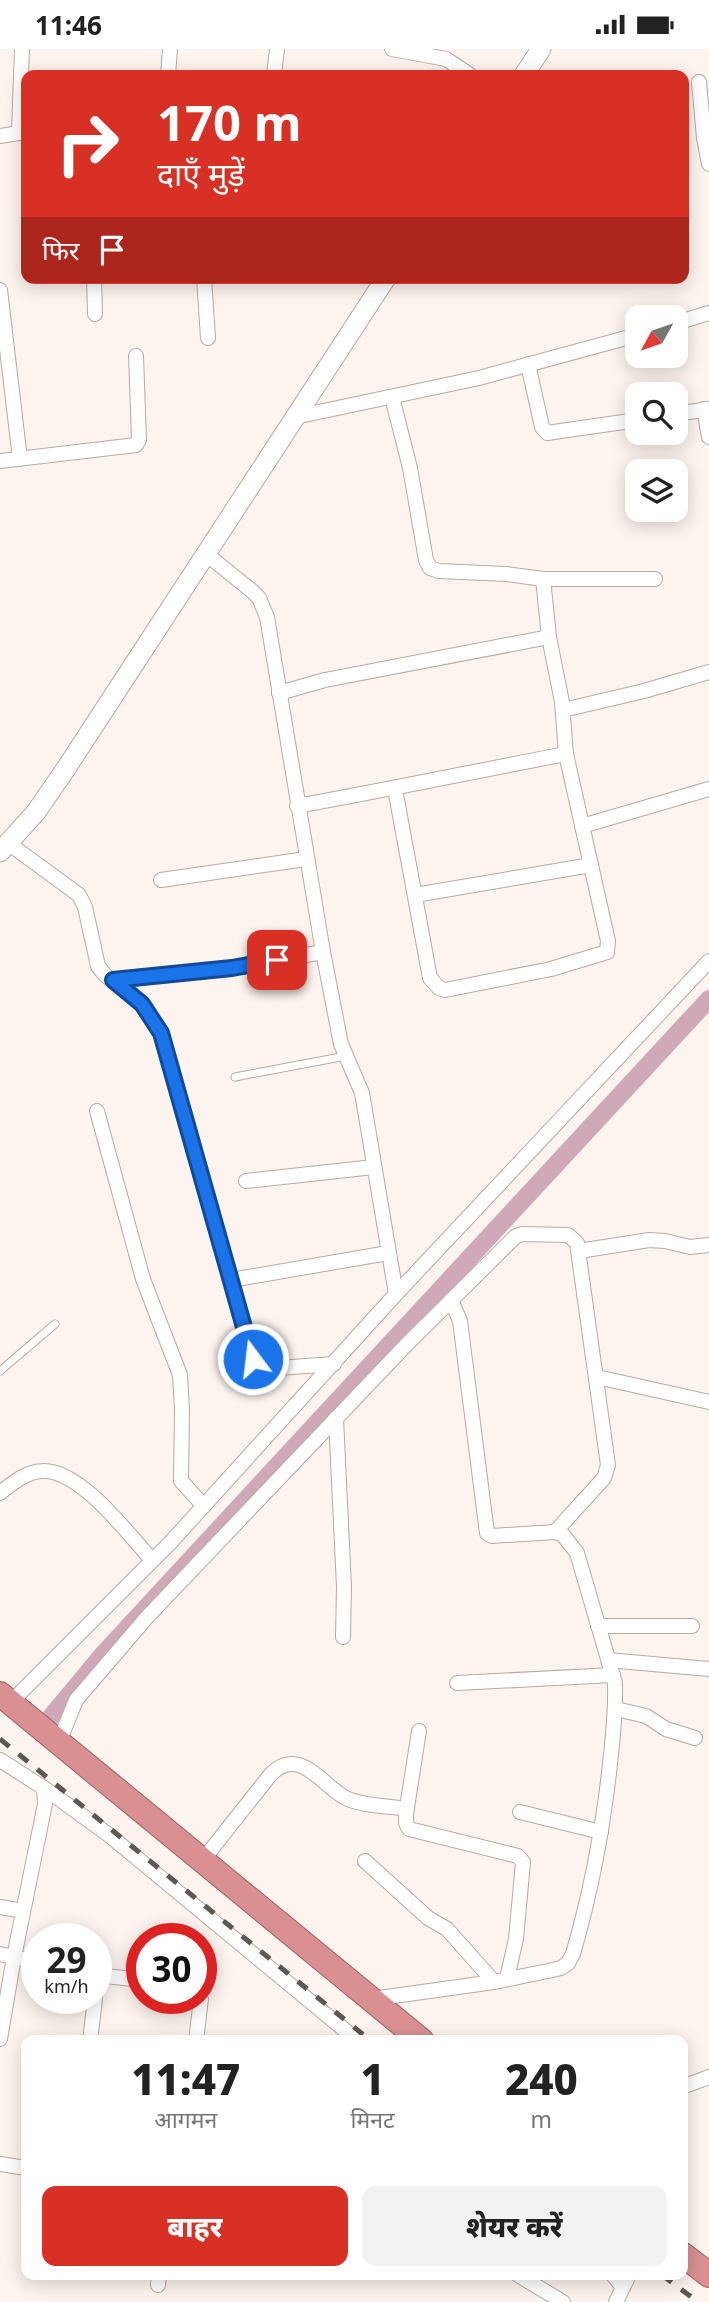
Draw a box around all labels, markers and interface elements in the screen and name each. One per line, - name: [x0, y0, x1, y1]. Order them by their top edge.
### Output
- text: 11:46: [35, 7, 102, 43]
- text: 170 m: [157, 89, 302, 155]
- icon: right: [42, 98, 133, 189]
- text: दाएँ मुड़ें: [157, 152, 245, 195]
- icon: arrive: [93, 231, 131, 269]
- text: फिर: [42, 232, 79, 268]
- north arrow: [625, 305, 688, 367]
- map controls: [625, 305, 688, 522]
- button: search: [625, 382, 688, 445]
- button: layers: [625, 459, 688, 522]
- pin: [247, 930, 307, 990]
- icon: arrive: [258, 941, 296, 979]
- position arrow: [216, 1322, 290, 1396]
- speed limit sign: 30: [126, 1923, 217, 2014]
- text: 29: [46, 1936, 87, 1983]
- text: km/h: [44, 1974, 89, 1998]
- text: 11:47: [131, 2050, 240, 2107]
- text: 1: [360, 2050, 385, 2107]
- text: 240: [505, 2050, 578, 2107]
- text: आगमन: [154, 2103, 217, 2135]
- text: मिनट: [351, 2103, 395, 2135]
- text: m: [531, 2103, 552, 2135]
- button: बाहर: [42, 2186, 348, 2266]
- button: शेयर करें: [362, 2186, 667, 2266]

